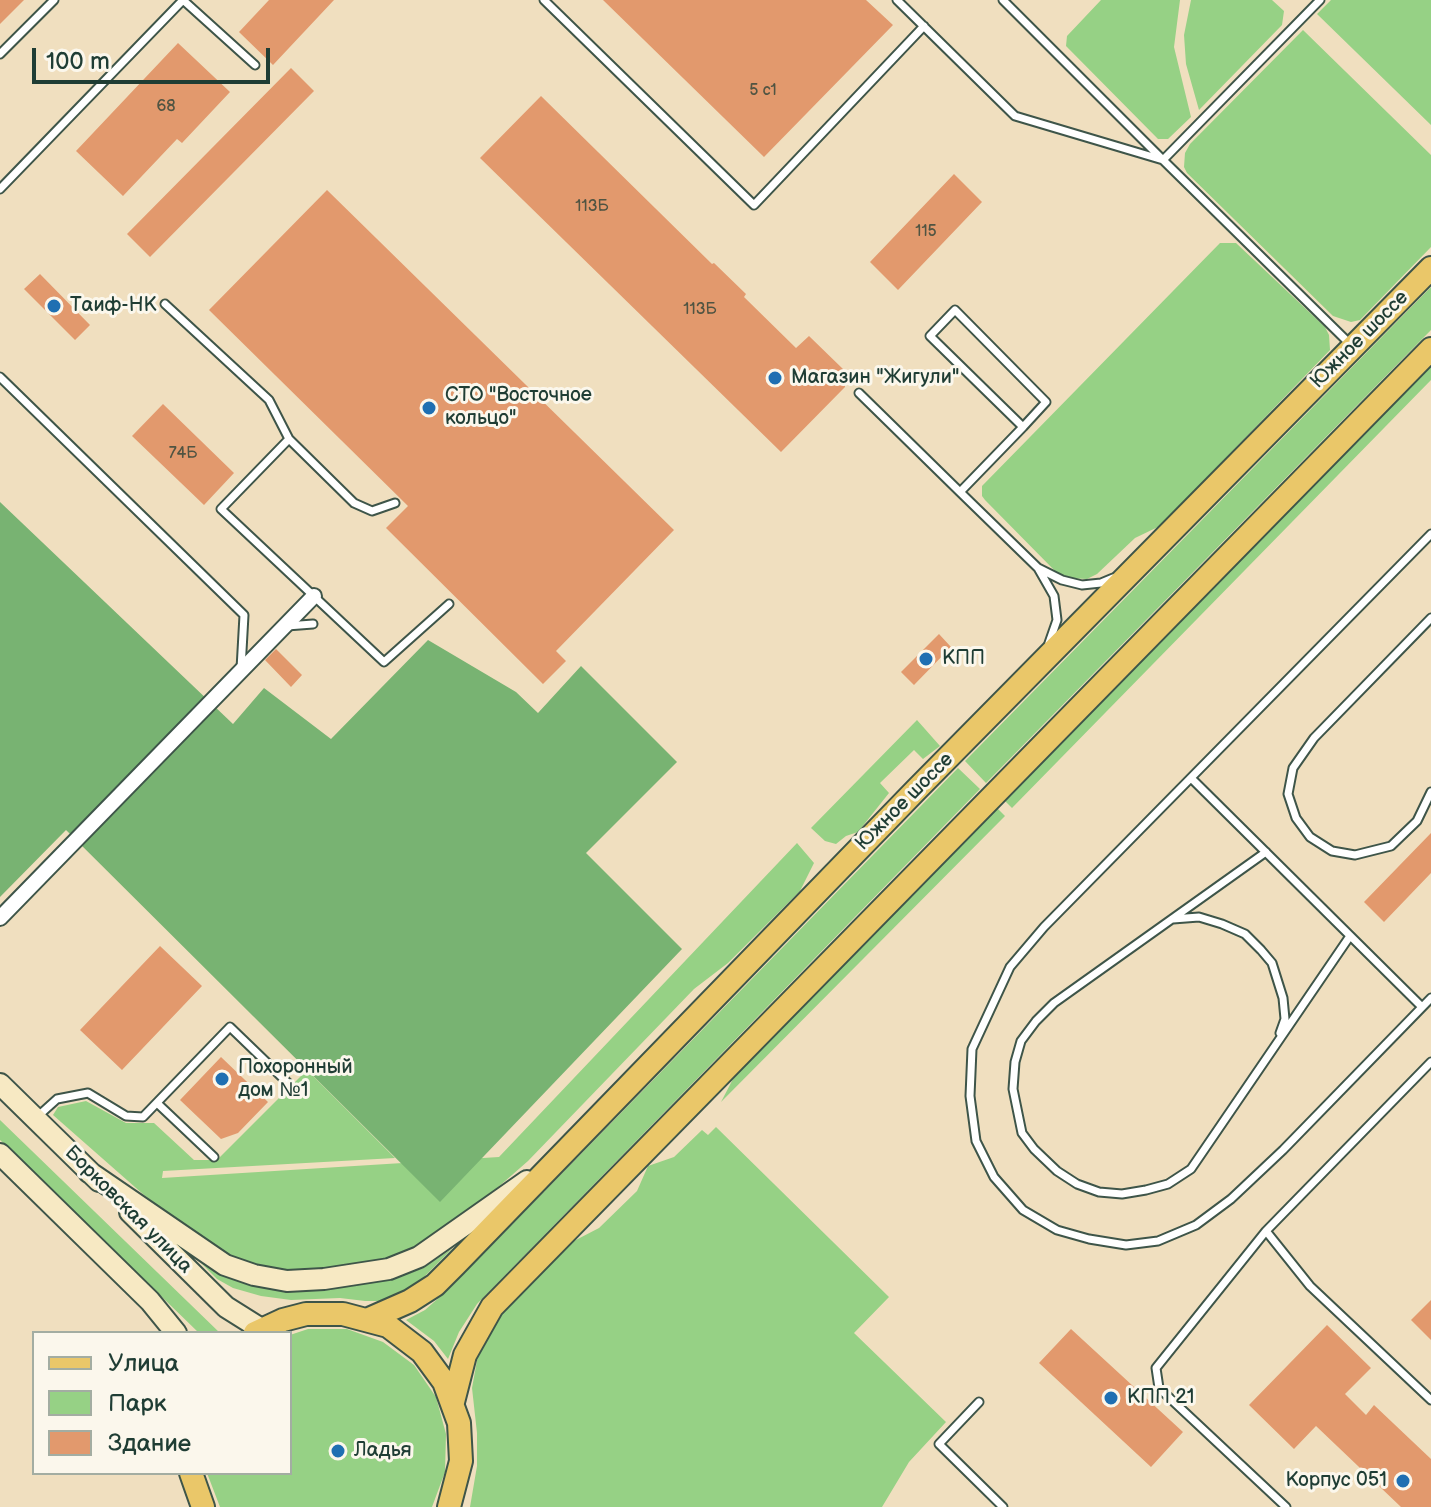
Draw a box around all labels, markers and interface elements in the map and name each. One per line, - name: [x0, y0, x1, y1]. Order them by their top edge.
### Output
- scale bar: [36, 32, 274, 82]
- text: 100 m: [46, 47, 110, 76]
- house number: 5 с1: [749, 81, 777, 101]
- house number: 68: [156, 97, 176, 117]
- house number: 113Б: [575, 197, 609, 217]
- house number: 115: [915, 222, 937, 242]
- street label: Южное шоссе: [1306, 286, 1414, 394]
- place label: Таиф-НК: [70, 294, 156, 318]
- marker: Таиф-НК: [45, 297, 63, 315]
- house number: 113Б: [683, 300, 717, 320]
- place label: Магазин "Жигули": [791, 366, 959, 390]
- marker: Магазин "Жигули": [766, 369, 784, 387]
- place label: СТО "Восточное кольцо": [445, 384, 592, 431]
- marker: СТО "Восточное кольцо": [420, 399, 438, 417]
- house number: 74Б: [169, 444, 197, 464]
- place label: КПП: [942, 647, 985, 671]
- marker: КПП: [917, 650, 935, 668]
- street label: Южное шоссе: [851, 748, 959, 856]
- place label: Похоронный дом №1: [238, 1056, 353, 1103]
- marker: Похоронный дом №1: [213, 1070, 231, 1088]
- street label: Борковская улица: [59, 1141, 197, 1279]
- legend: [32, 1331, 292, 1475]
- text: Улица: [108, 1349, 179, 1378]
- place label: КПП 21: [1127, 1386, 1194, 1410]
- text: Парк: [108, 1389, 166, 1418]
- marker: КПП 21: [1102, 1389, 1120, 1407]
- text: Здание: [108, 1429, 191, 1458]
- place label: Ладья: [354, 1439, 412, 1463]
- marker: Ладья: [329, 1442, 347, 1460]
- place label: Корпус 051: [1285, 1469, 1387, 1493]
- marker: Корпус 051: [1394, 1472, 1412, 1490]

